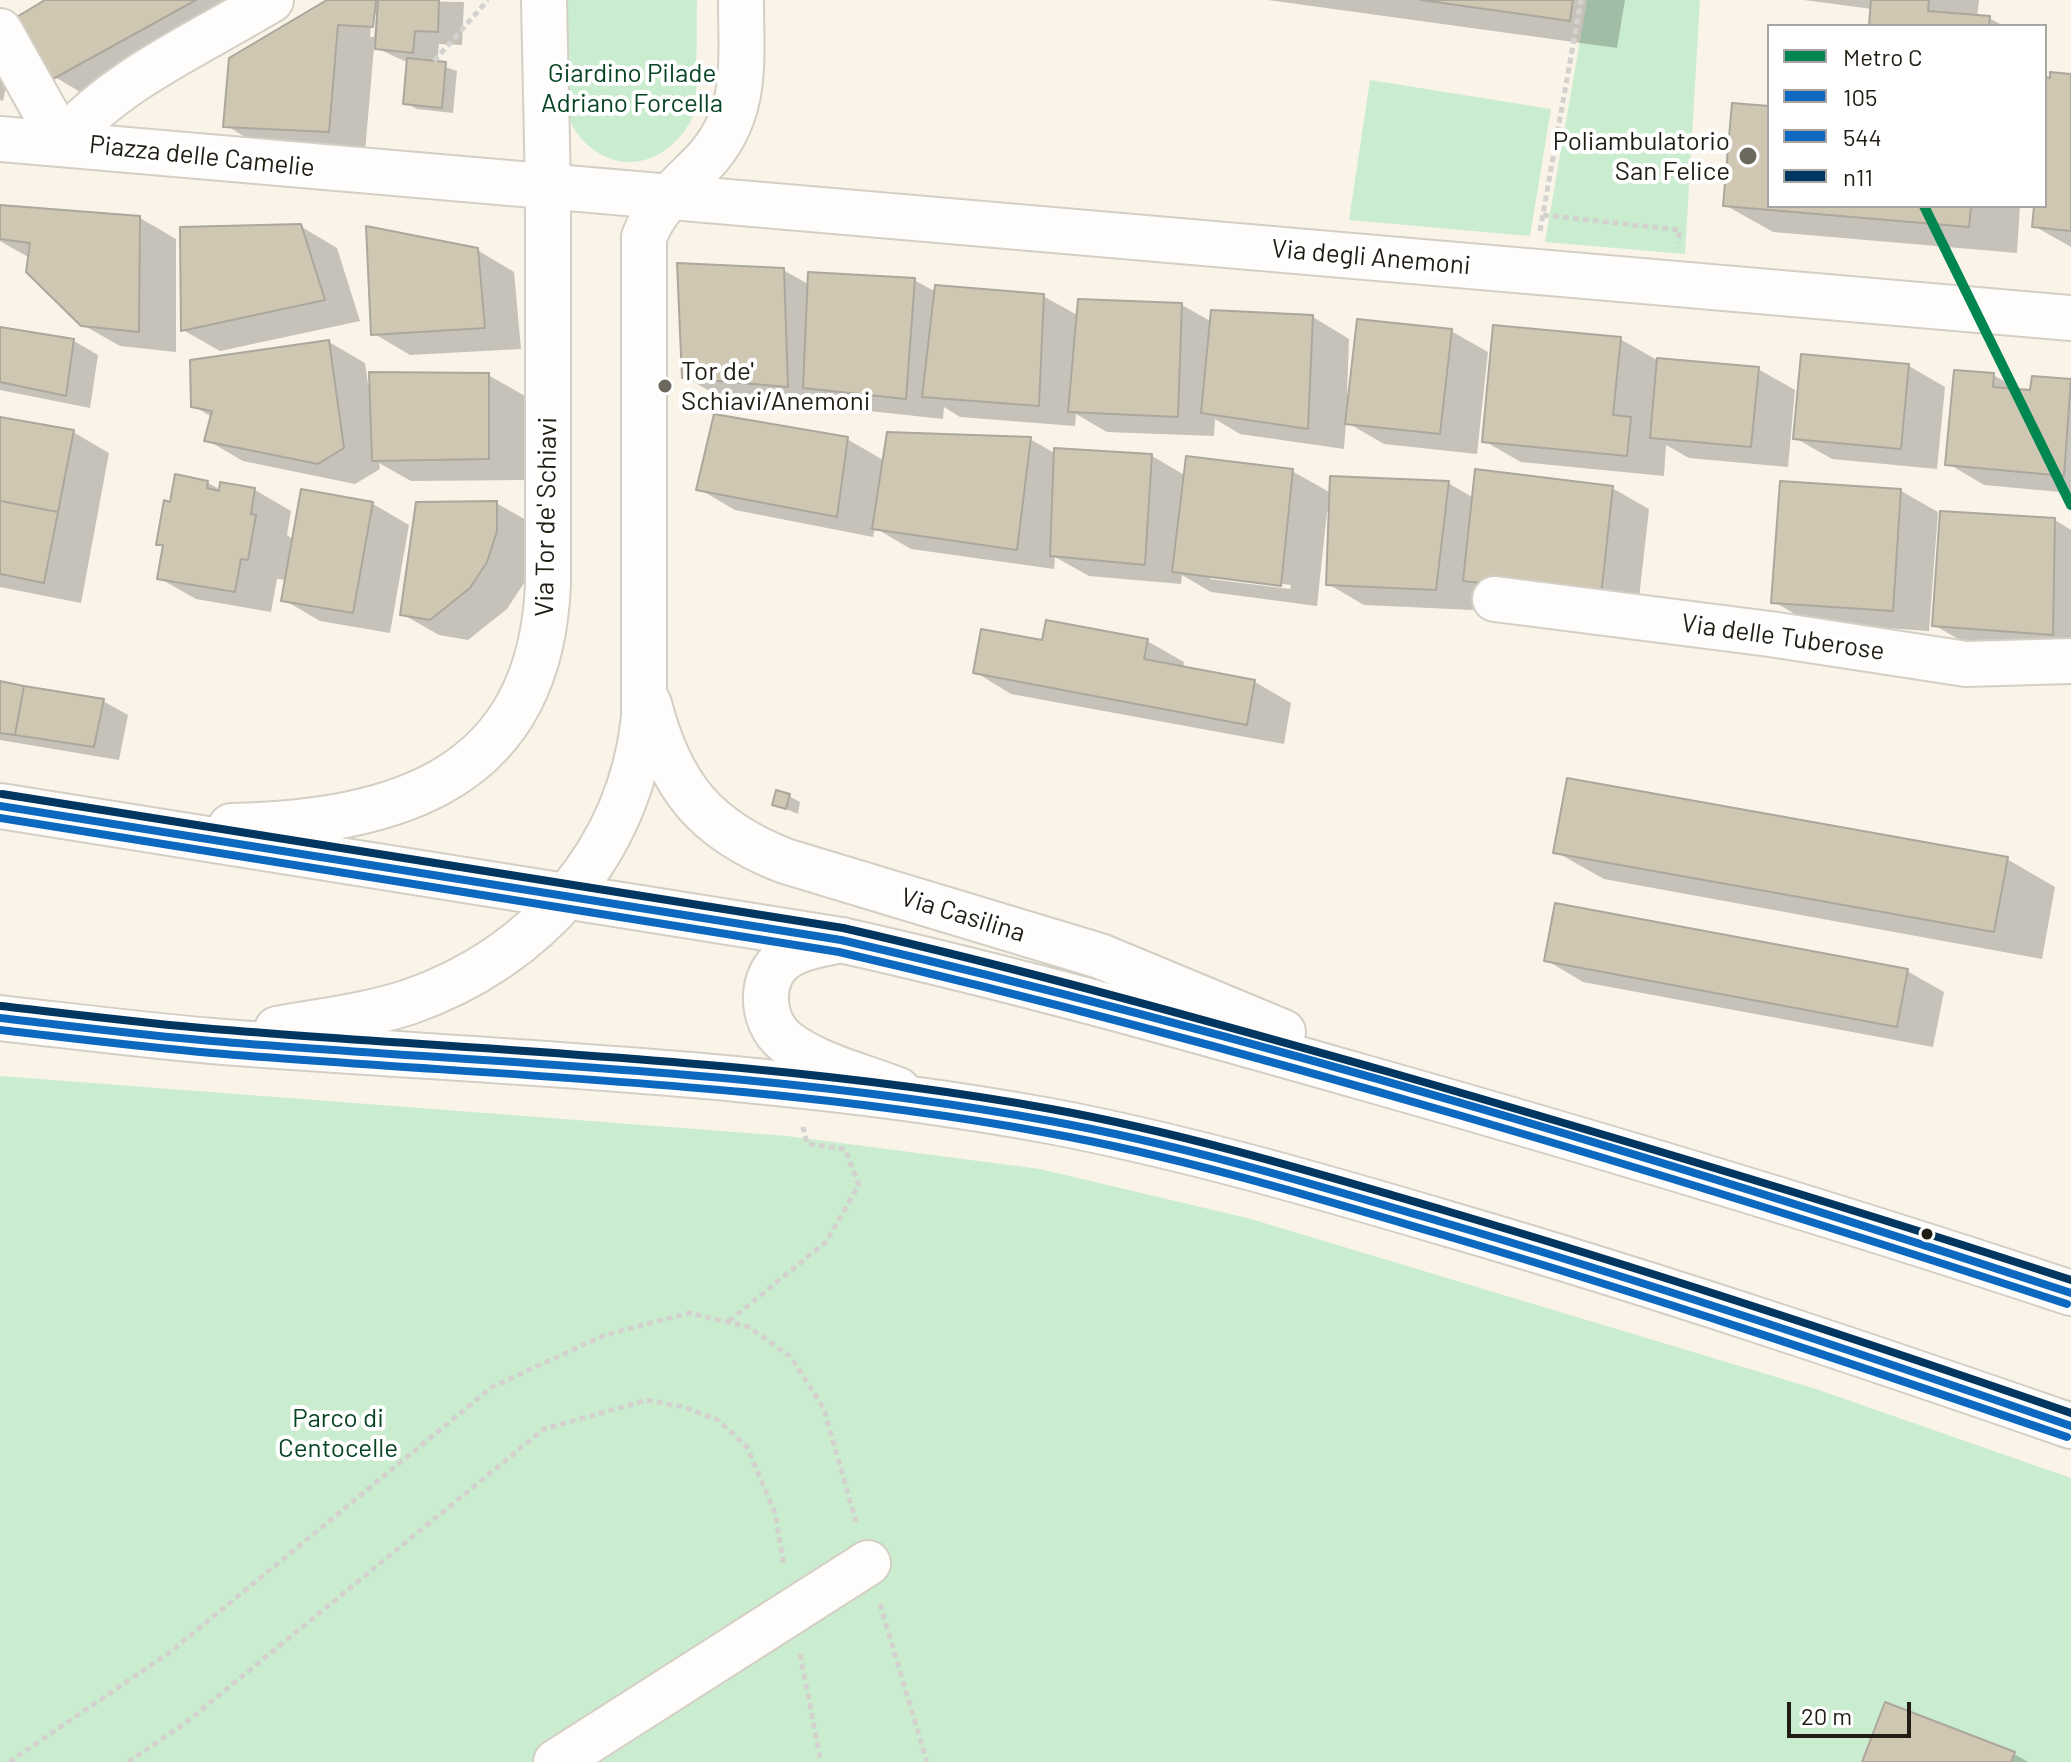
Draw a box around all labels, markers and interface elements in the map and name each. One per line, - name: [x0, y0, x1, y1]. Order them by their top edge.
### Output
- legend: [1767, 24, 2047, 208]
- text: Metro C: [1843, 42, 1923, 71]
- park label: Giardino Pilade Adriano Forcella: [541, 57, 723, 118]
- text: 105: [1843, 82, 1877, 111]
- text: 544: [1843, 122, 1882, 151]
- place label: Poliambulatorio San Felice: [1553, 125, 1730, 186]
- street label: Piazza delle Camelie: [88, 129, 316, 183]
- marker: Poliambulatorio San Felice: [1737, 145, 1759, 167]
- text: n11: [1843, 162, 1873, 191]
- street label: Via degli Anemoni: [1270, 233, 1472, 281]
- place label: Tor de' Schiavi/Anemoni: [681, 355, 870, 416]
- marker: Tor de' Schiavi/Anemoni: [656, 377, 674, 395]
- street label: Via Tor de' Schiavi: [529, 417, 563, 617]
- street label: Via delle Tuberose: [1679, 607, 1887, 667]
- street label: Via Casilina: [897, 881, 1029, 949]
- unlabelled marker: [1919, 1226, 1935, 1242]
- park label: Parco di Centocelle: [278, 1402, 398, 1464]
- scale bar: [1791, 1686, 1915, 1736]
- text: 20 m: [1801, 1701, 1852, 1730]

